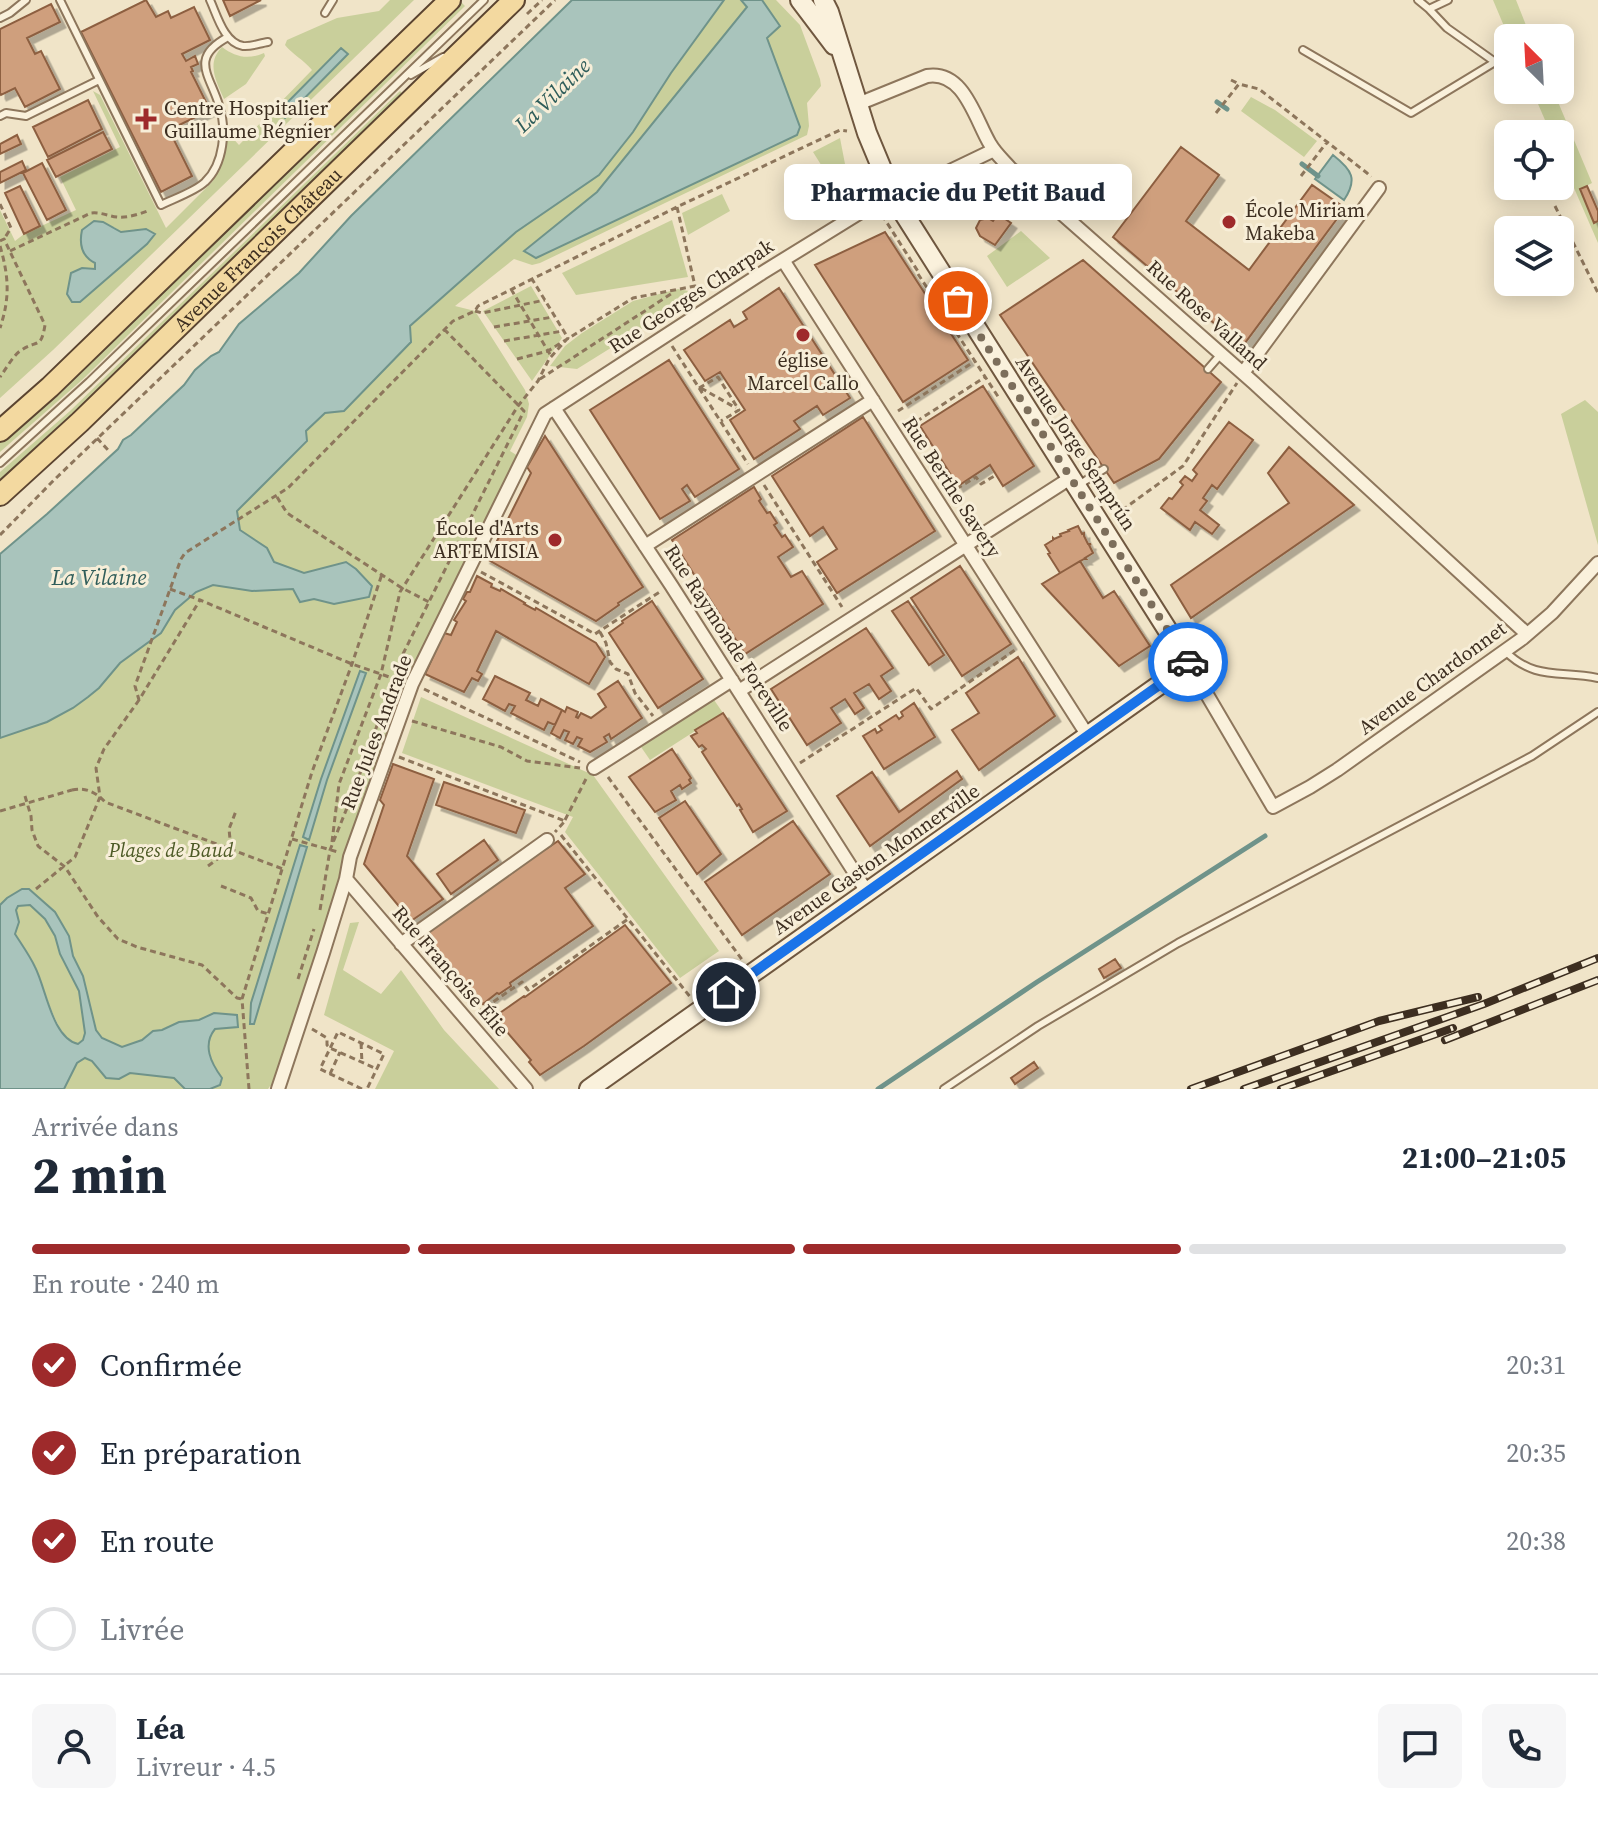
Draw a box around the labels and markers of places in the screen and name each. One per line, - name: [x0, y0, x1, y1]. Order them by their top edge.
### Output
- place label: Centre Hospitalier Guillaume Régnier: [164, 94, 332, 145]
- marker: Centre Hospitalier Guillaume Régnier: [135, 108, 157, 130]
- callout: Pharmacie du Petit Baud: [784, 165, 1132, 221]
- place label: École Miriam Makeba: [1245, 196, 1365, 247]
- marker: École Miriam Makeba: [1220, 213, 1238, 231]
- pin: [924, 267, 992, 335]
- marker: église Marcel Callo: [794, 326, 812, 344]
- place label: église Marcel Callo: [747, 346, 859, 397]
- place label: École d'Arts ARTEMISIA: [433, 514, 540, 565]
- marker: École d'Arts ARTEMISIA: [546, 531, 564, 549]
- pin: [692, 958, 760, 1026]

